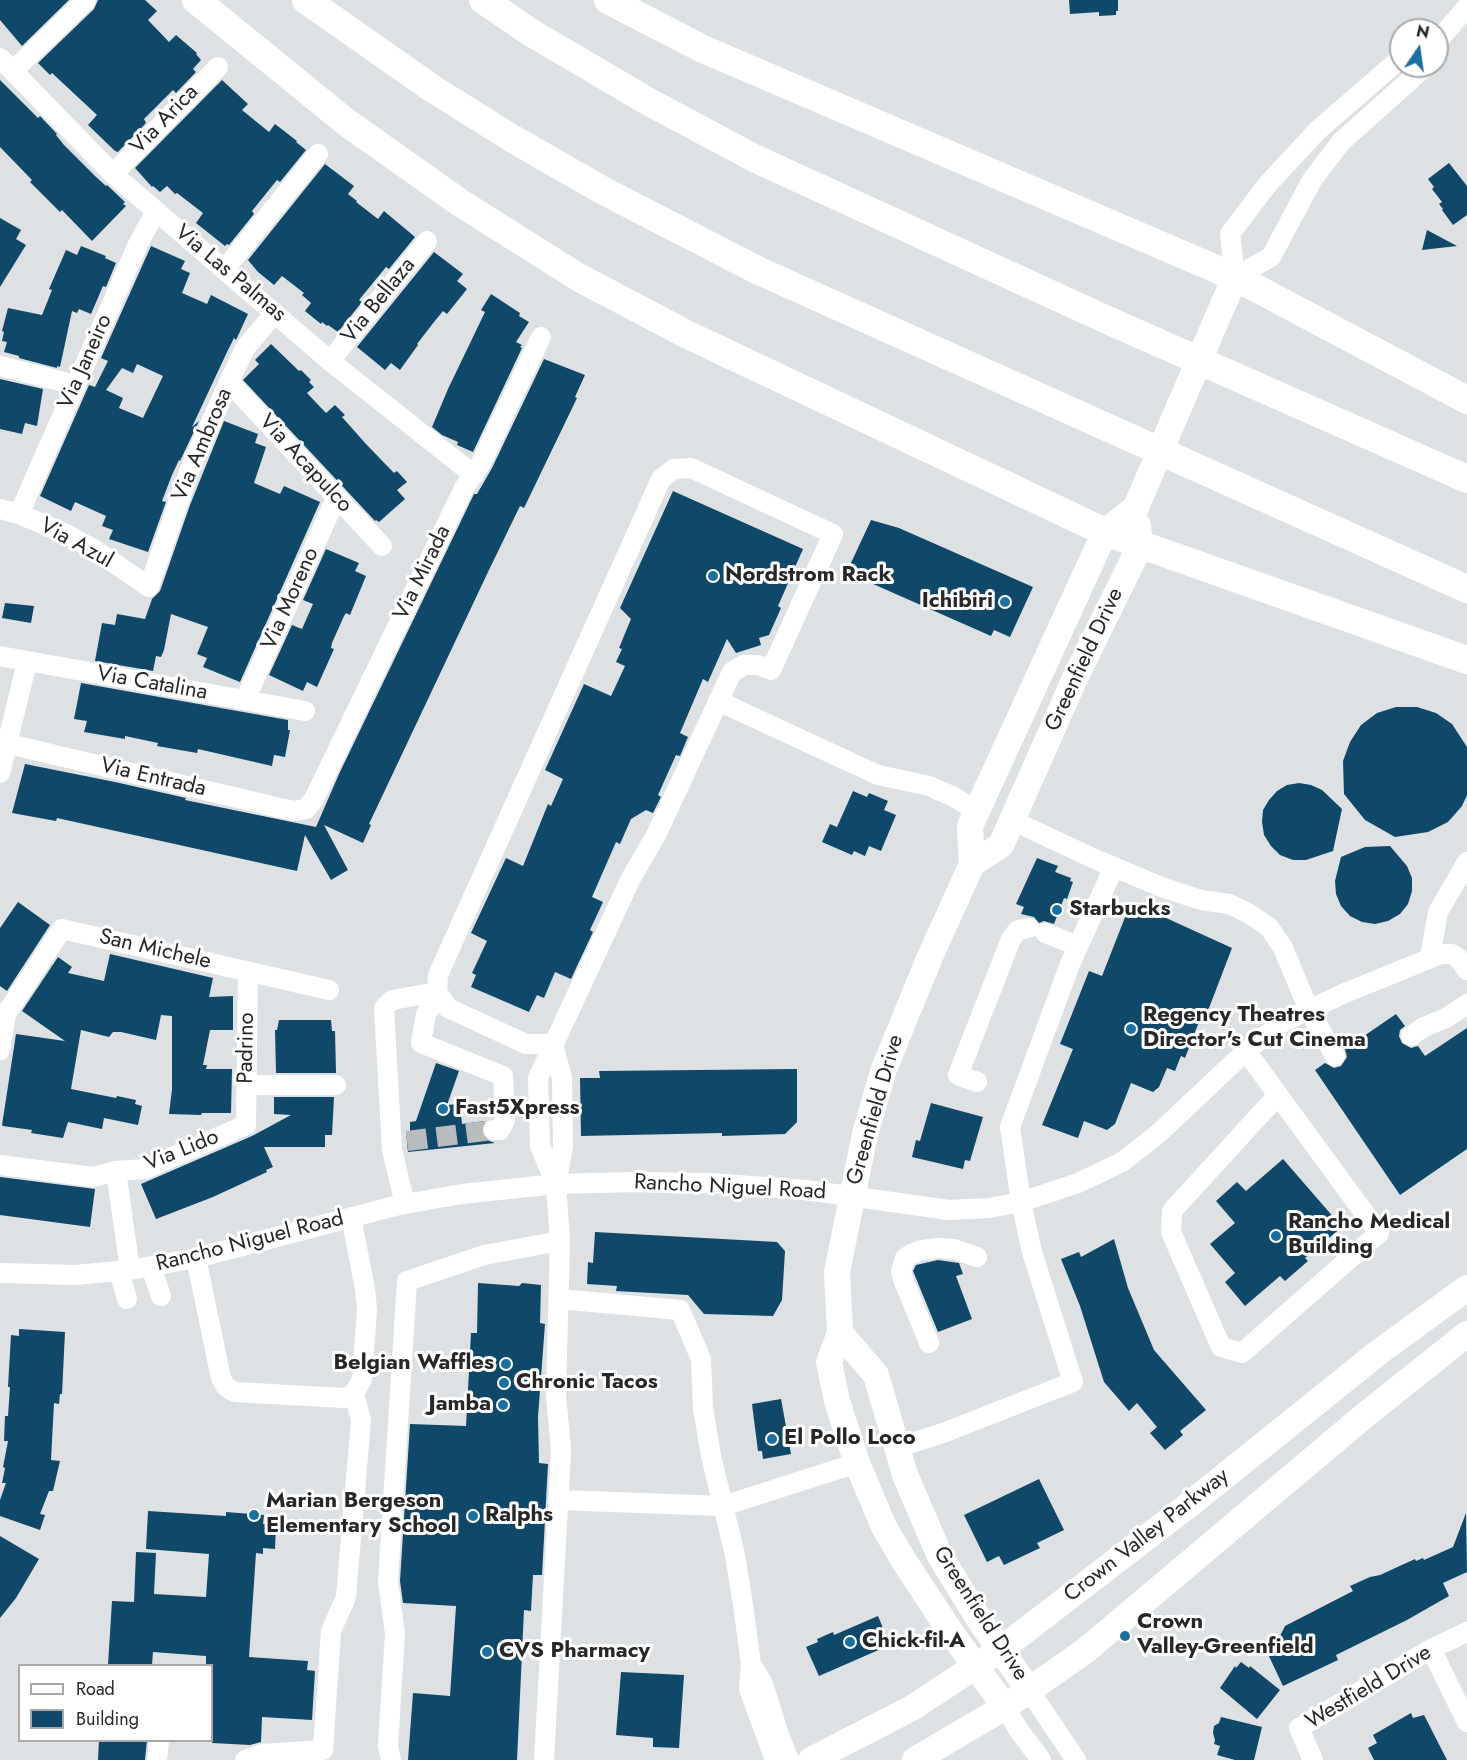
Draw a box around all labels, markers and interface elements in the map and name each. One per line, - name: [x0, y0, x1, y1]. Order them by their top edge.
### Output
- north arrow: [1389, 18, 1449, 78]
- text: N: [1414, 19, 1431, 45]
- street label: Via Arica: [126, 80, 204, 160]
- street label: Via Las Palmas: [169, 220, 291, 328]
- street label: Via Bellaza: [337, 253, 421, 349]
- street label: Via Janeiro: [53, 310, 119, 414]
- street label: Via Ambrosa: [167, 384, 239, 506]
- street label: Via Acapulco: [253, 409, 357, 519]
- street label: Via Azul: [35, 513, 117, 575]
- street label: Via Mirada: [389, 521, 457, 625]
- street label: Via Moreno: [257, 544, 325, 654]
- place label: Nordstrom Rack: [725, 563, 891, 589]
- marker: Nordstrom Rack: [706, 569, 720, 583]
- street label: Greenfield Drive: [1040, 584, 1130, 736]
- place label: Ichibiri: [922, 589, 993, 615]
- marker: Ichibiri: [998, 595, 1012, 609]
- street label: Via Catalina: [95, 661, 209, 707]
- street label: Via Entrada: [98, 753, 208, 803]
- place label: Starbucks: [1069, 897, 1170, 923]
- marker: Starbucks: [1050, 903, 1064, 917]
- street label: San Michele: [96, 924, 214, 976]
- place label: Regency Theatres Director's Cut Cinema: [1143, 1003, 1366, 1054]
- street label: Padrino: [233, 1012, 261, 1084]
- marker: Regency Theatres Director's Cut Cinema: [1124, 1022, 1138, 1036]
- street label: Greenfield Drive: [842, 1032, 910, 1188]
- place label: Fast5Xpress: [455, 1096, 580, 1122]
- marker: Fast5Xpress: [436, 1102, 450, 1116]
- street label: Via Lido: [141, 1124, 223, 1178]
- street label: Rancho Niguel Road: [633, 1170, 827, 1206]
- street label: Rancho Niguel Road: [153, 1206, 347, 1278]
- place label: Rancho Medical Building: [1288, 1210, 1450, 1262]
- marker: Rancho Medical Building: [1269, 1229, 1283, 1243]
- place label: Belgian Waffles: [333, 1351, 494, 1377]
- marker: Belgian Waffles: [499, 1357, 513, 1371]
- place label: Chronic Tacos: [516, 1370, 658, 1396]
- marker: Chronic Tacos: [497, 1376, 511, 1390]
- place label: Jamba: [428, 1392, 491, 1418]
- marker: Jamba: [496, 1398, 510, 1412]
- place label: El Pollo Loco: [784, 1426, 916, 1452]
- marker: El Pollo Loco: [765, 1432, 779, 1446]
- street label: Crown Valley Parkway: [1059, 1463, 1235, 1609]
- place label: Marian Bergeson Elementary School: [266, 1489, 457, 1540]
- place label: Ralphs: [485, 1503, 553, 1529]
- marker: Marian Bergeson Elementary School: [247, 1508, 261, 1522]
- marker: Ralphs: [466, 1509, 480, 1523]
- street label: Greenfield Drive: [927, 1542, 1033, 1686]
- place label: Crown Valley-Greenfield: [1137, 1610, 1314, 1662]
- place label: Chick-fil-A: [862, 1629, 965, 1655]
- marker: Crown Valley-Greenfield: [1118, 1629, 1132, 1643]
- marker: Chick-fil-A: [843, 1635, 857, 1649]
- place label: CVS Pharmacy: [499, 1639, 650, 1665]
- street label: Westfield Drive: [1301, 1640, 1437, 1736]
- marker: CVS Pharmacy: [480, 1645, 494, 1659]
- legend: [18, 1664, 213, 1742]
- text: Road: [76, 1676, 115, 1702]
- text: Building: [76, 1706, 139, 1732]

